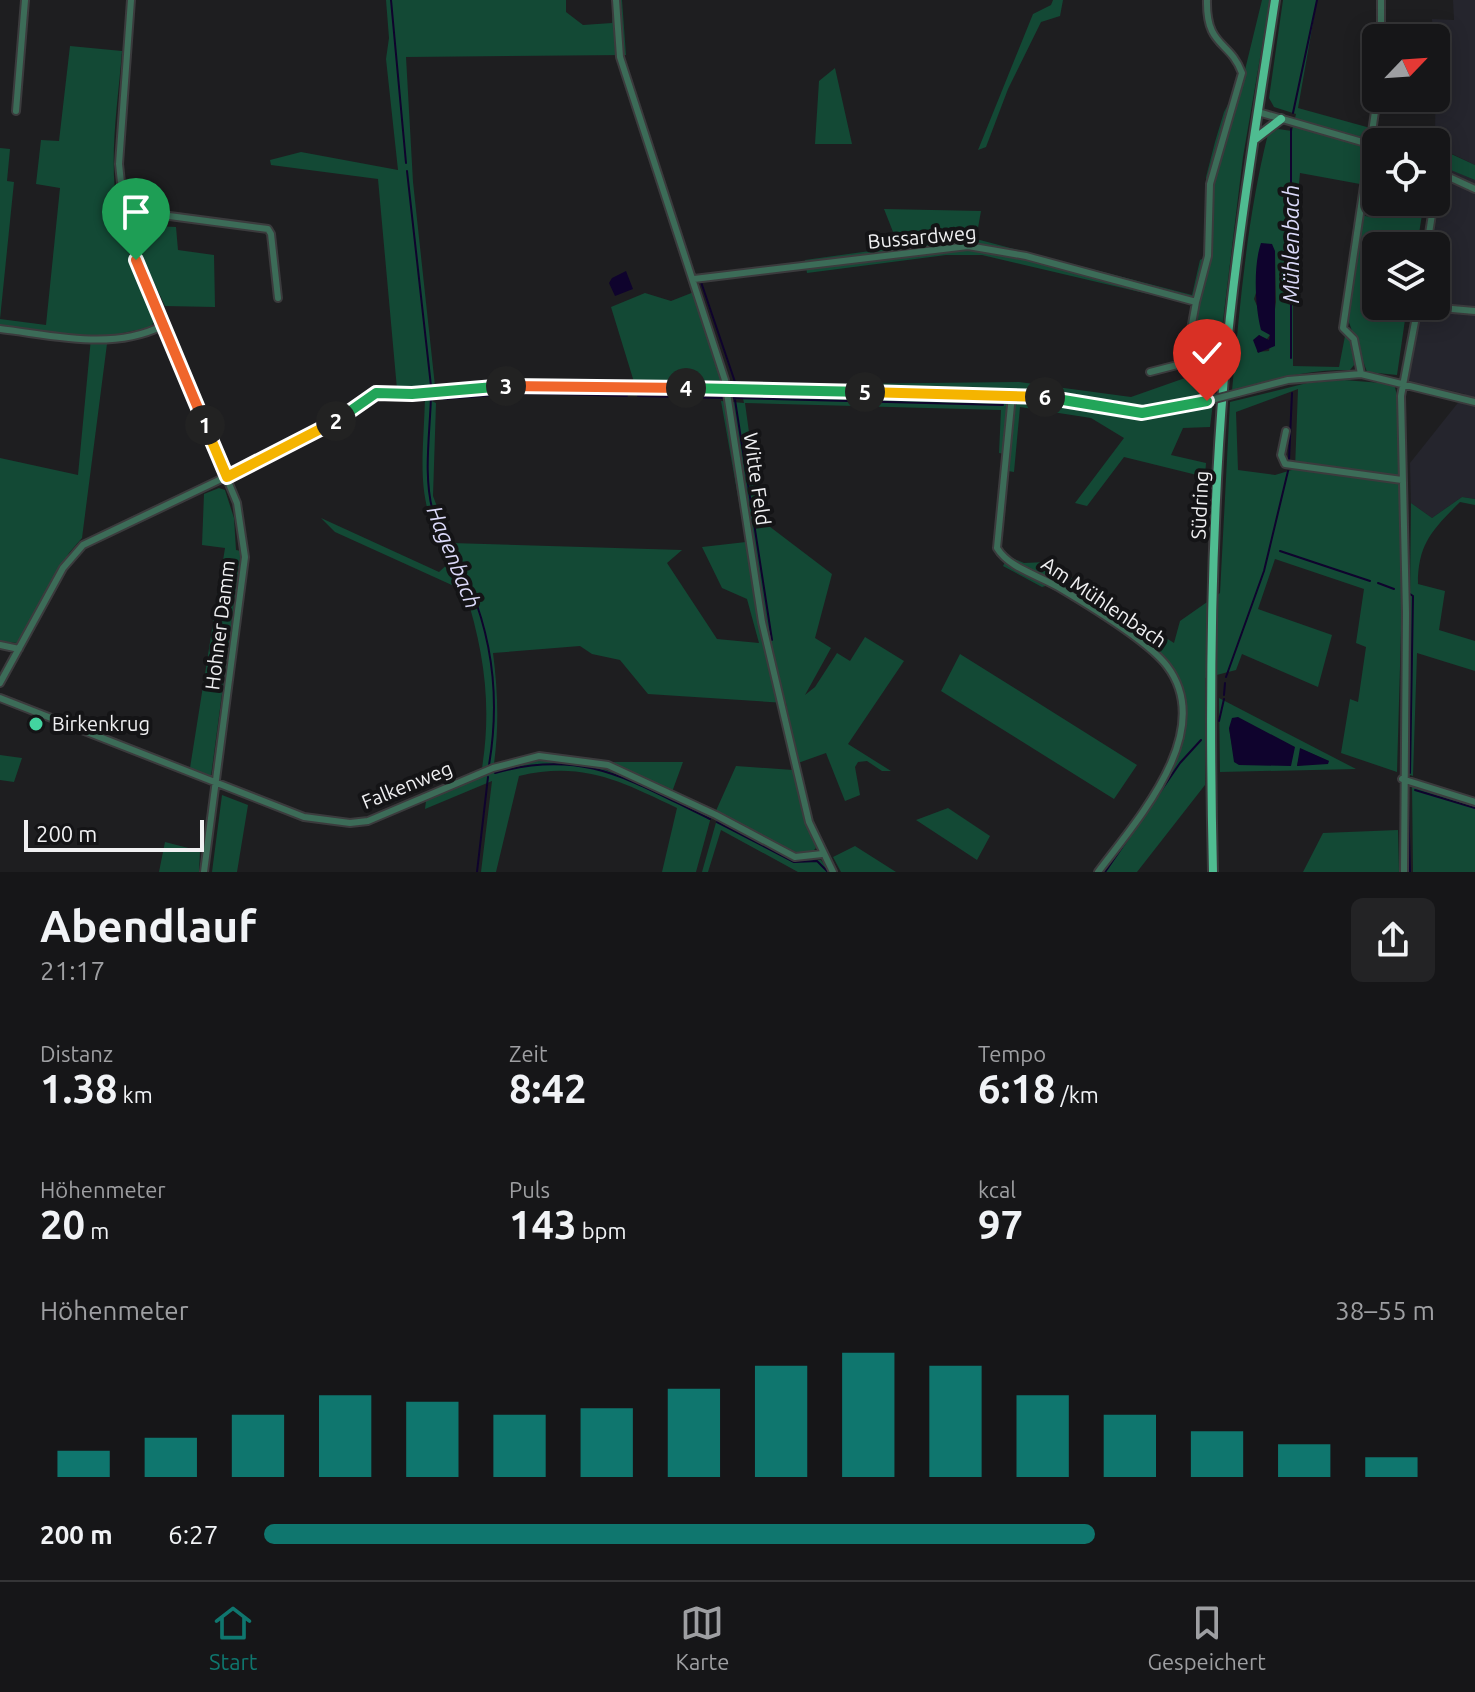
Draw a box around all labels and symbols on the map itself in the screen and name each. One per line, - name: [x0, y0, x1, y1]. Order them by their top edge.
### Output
- north arrow: [1362, 24, 1450, 112]
- pin: [102, 178, 170, 260]
- water label: Mühlenbach: [1278, 185, 1303, 303]
- street label: Bussardweg: [867, 220, 977, 253]
- pin: [1173, 319, 1241, 401]
- pin: 3: [486, 366, 526, 406]
- pin: 4: [666, 368, 706, 408]
- pin: 5: [845, 372, 885, 412]
- pin: 6: [1025, 377, 1065, 417]
- pin: 2: [316, 401, 356, 441]
- pin: 1: [185, 405, 225, 445]
- street label: Witte Feld: [740, 431, 775, 527]
- street label: Südring: [1186, 470, 1213, 540]
- water label: Hagenbach: [423, 502, 486, 612]
- street label: Am Mühlenbach: [1038, 551, 1171, 652]
- street label: Hohner Damm: [200, 559, 239, 691]
- place label: Birkenkrug: [52, 712, 150, 735]
- marker: Birkenkrug: [27, 715, 45, 733]
- street label: Falkenweg: [358, 756, 455, 813]
- scale bar: [24, 816, 204, 852]

